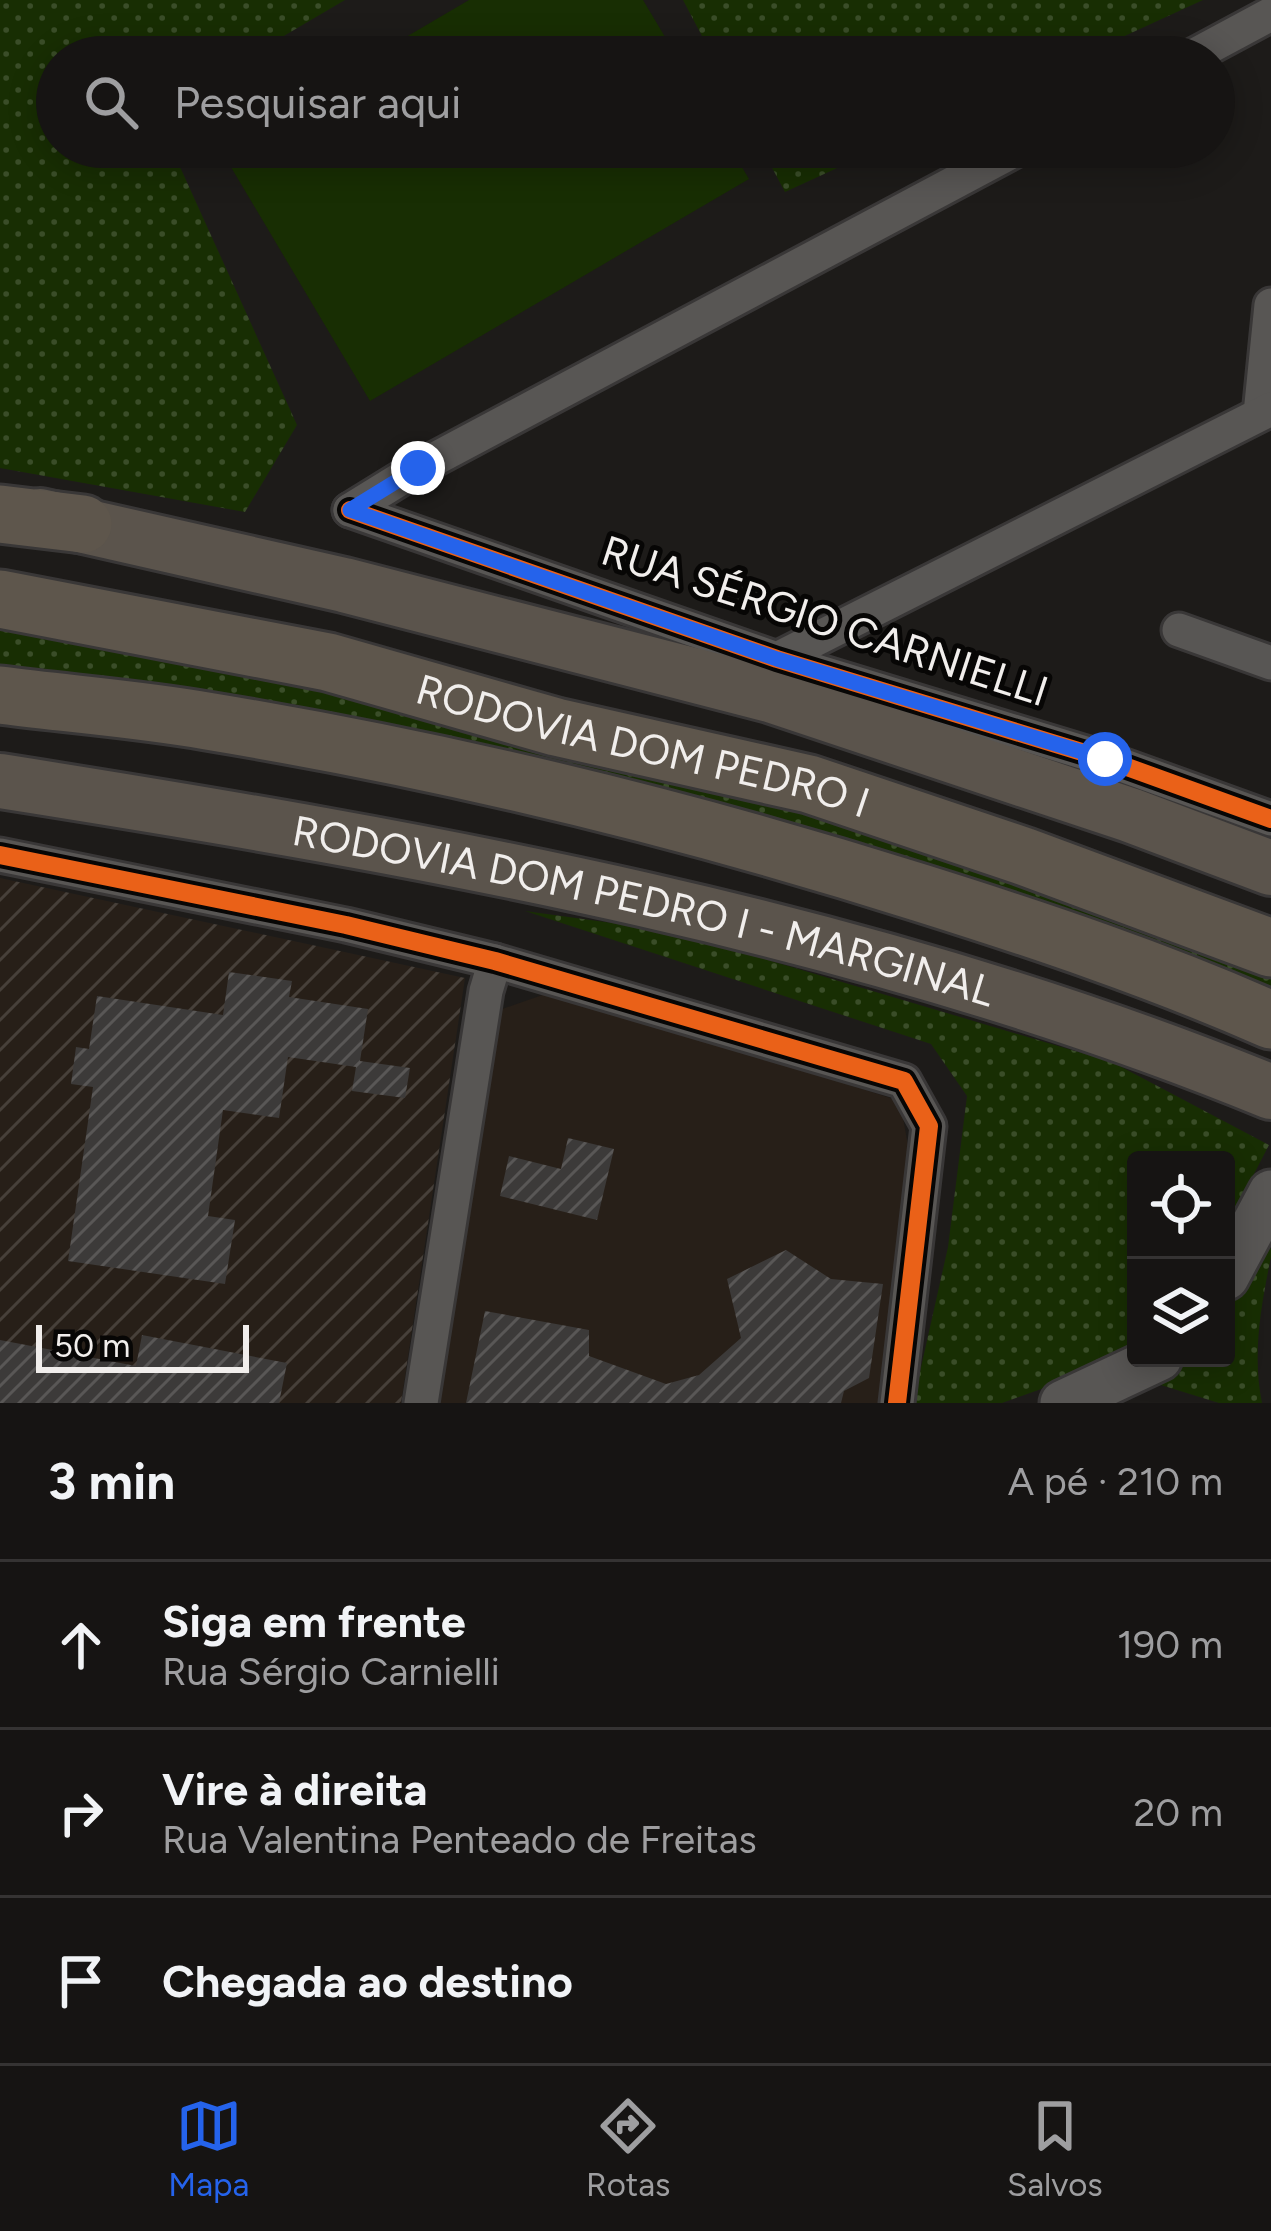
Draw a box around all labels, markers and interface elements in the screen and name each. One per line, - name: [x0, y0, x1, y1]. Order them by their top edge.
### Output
- search box: [36, 36, 1235, 168]
- icon: search: [78, 69, 144, 135]
- text: Pesquisar aqui: [174, 75, 461, 129]
- route end: [391, 441, 445, 495]
- street label: RUA SÉRGIO CARNIELLI: [595, 525, 1055, 717]
- street label: RODOVIA DOM PEDRO I: [411, 663, 876, 828]
- route start: [1078, 732, 1132, 786]
- street label: RODOVIA DOM PEDRO I - MARGINAL: [289, 805, 1001, 1017]
- map controls: [1127, 1151, 1235, 1367]
- button: locate: [1127, 1151, 1235, 1259]
- button: layers: [1127, 1259, 1235, 1367]
- scale bar: [36, 1319, 249, 1372]
- text: 50 m: [54, 1326, 130, 1365]
- text: 3 min: [48, 1451, 175, 1512]
- text: A pé · 210 m: [1008, 1458, 1223, 1505]
- text: Siga em frente: [162, 1594, 466, 1648]
- icon: ahead: [48, 1612, 114, 1678]
- text: 190 m: [1117, 1621, 1223, 1668]
- text: Rua Sérgio Carnielli: [162, 1648, 500, 1695]
- text: Vire à direita: [162, 1762, 427, 1816]
- icon: right: [48, 1780, 114, 1846]
- text: 20 m: [1133, 1789, 1223, 1836]
- text: Rua Valentina Penteado de Freitas: [162, 1816, 757, 1863]
- icon: arrive: [48, 1948, 114, 2014]
- text: Chegada ao destino: [162, 1954, 573, 2008]
- tab: Mapa: [168, 2093, 249, 2204]
- tab: Rotas: [586, 2093, 670, 2204]
- tab: Salvos: [1007, 2093, 1103, 2204]

